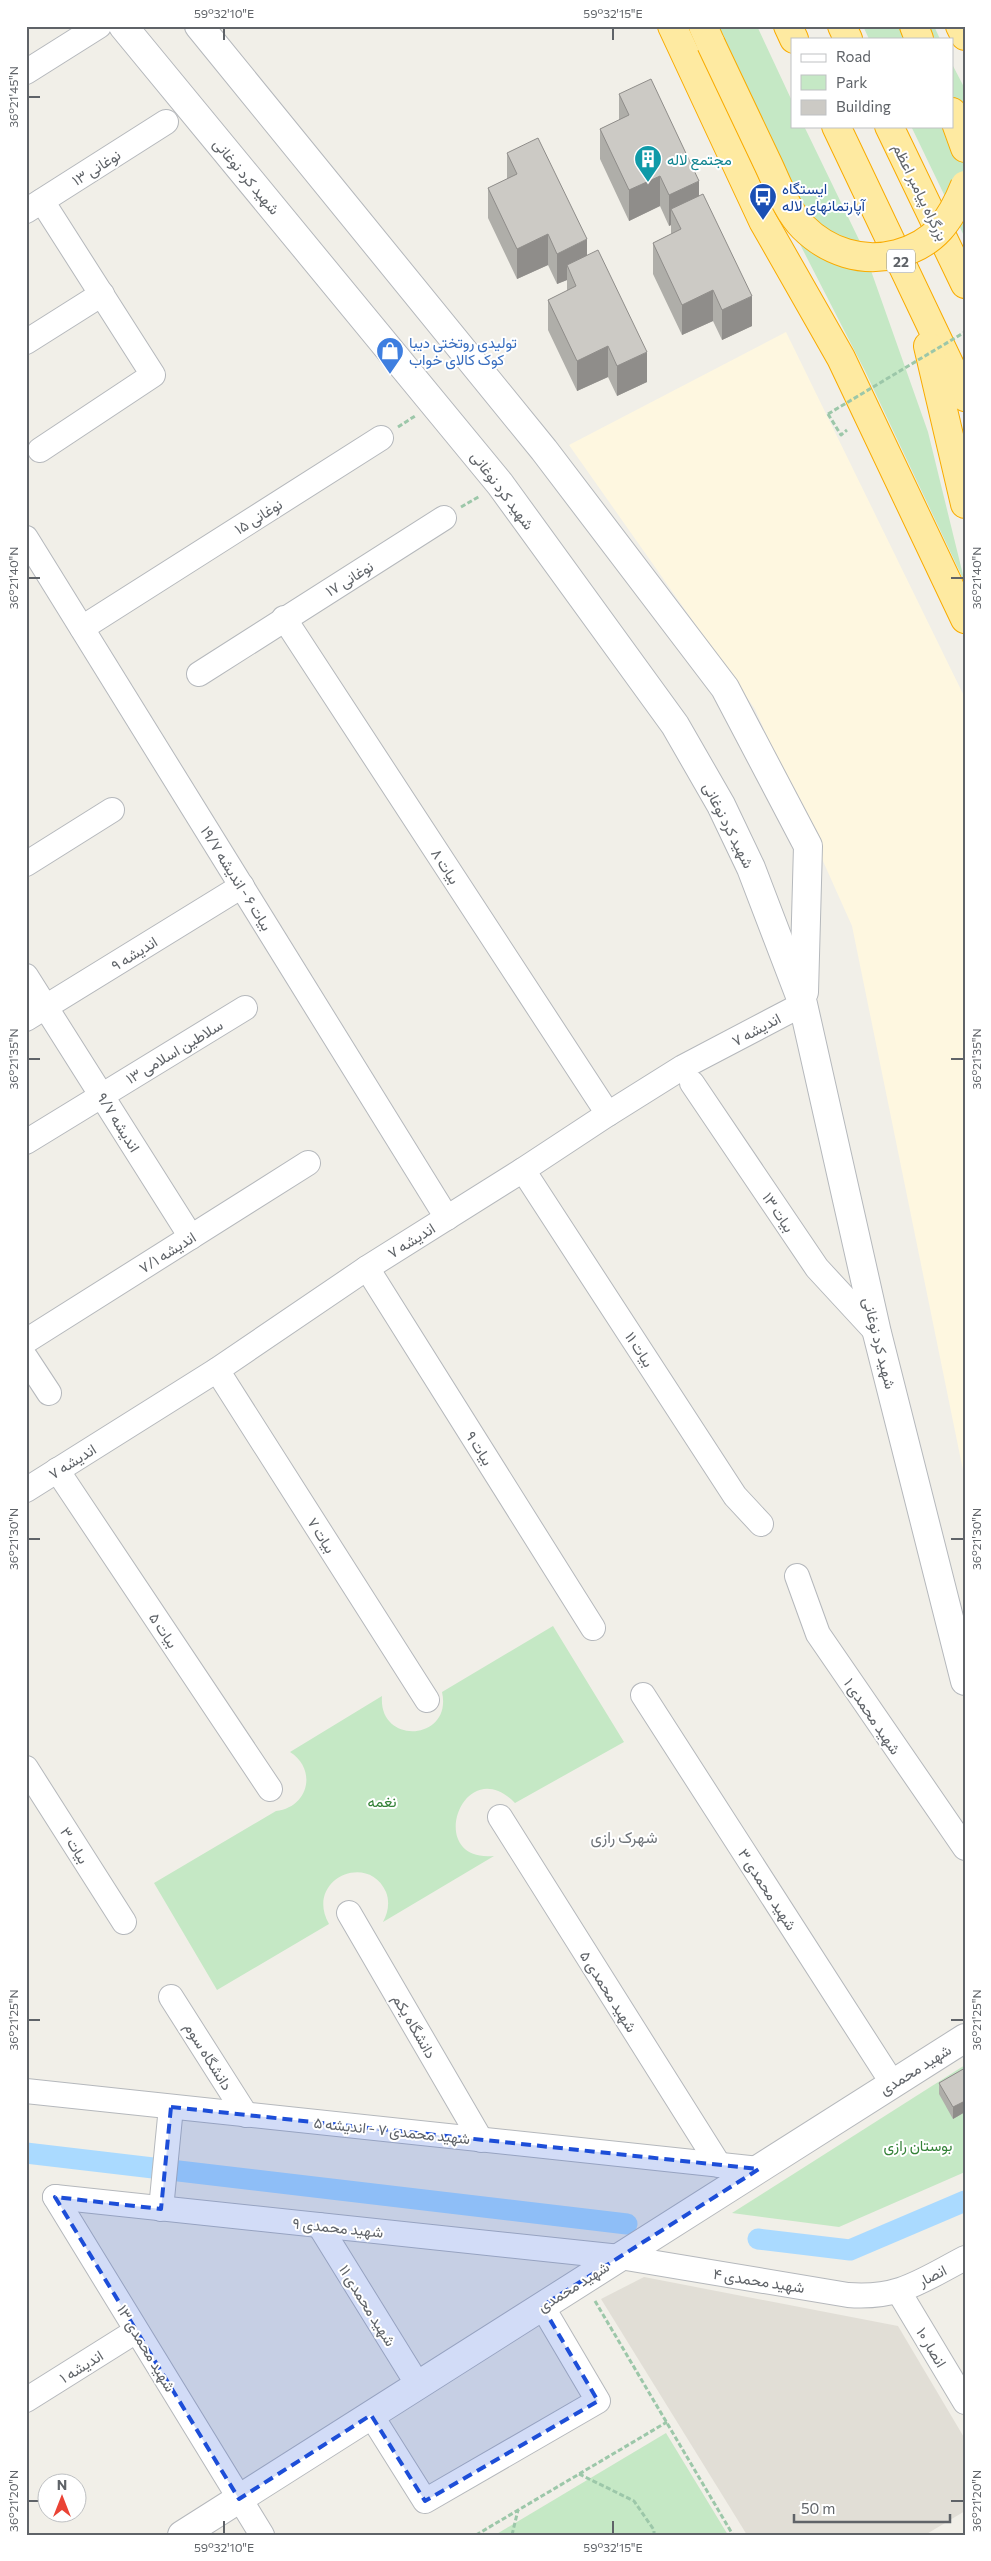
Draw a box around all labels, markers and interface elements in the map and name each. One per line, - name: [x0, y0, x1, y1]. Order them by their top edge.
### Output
- text: 59°32'10"E: [194, 6, 254, 20]
- text: 59°32'15"E: [583, 6, 643, 20]
- legend: [791, 38, 954, 128]
- text: Road: [836, 47, 871, 65]
- text: 36°21'45"N: [6, 66, 20, 128]
- text: Park: [836, 73, 867, 91]
- text: Building: [836, 97, 891, 115]
- street label: شهید کرد نوغانی: [208, 134, 284, 219]
- street label: بزرگراه پیامبر اعظم: [888, 140, 952, 244]
- building icon: مجتمع لاله: [633, 144, 663, 183]
- street label: نوغانی ۱۳: [68, 145, 125, 191]
- place label: مجتمع لاله: [667, 150, 732, 171]
- place label: ایستگاه آپارتمانهای لاله: [782, 179, 867, 216]
- bus stop icon: ایستگاه آپارتمانهای لاله: [748, 182, 778, 221]
- road number: 22: [887, 250, 915, 272]
- place label: تولیدی روتختی دیبا کوک کالای خواب: [409, 333, 517, 370]
- shop icon: تولیدی روتختی دیبا کوک کالای خواب: [375, 336, 405, 375]
- street label: شهید کرد نوغانی: [466, 447, 538, 534]
- street label: نوغانی ۱۵: [231, 494, 286, 539]
- text: 36°21'40"N: [6, 547, 20, 609]
- text: 36°21'40"N: [969, 547, 983, 609]
- street label: نوغانی ۱۷: [322, 556, 377, 601]
- street label: شهید کرد نوغانی: [698, 779, 758, 872]
- street label: بیات ۶ - اندیشه ۱۹/۷: [197, 822, 276, 934]
- street label: بیات ۸: [427, 845, 464, 888]
- street label: اندیشه ۹: [108, 932, 161, 975]
- street label: اندیشه ۷: [729, 1009, 784, 1050]
- street label: سلاطین اسلامی ۱۳: [122, 1015, 227, 1089]
- text: 36°21'35"N: [6, 1028, 20, 1090]
- text: 36°21'35"N: [969, 1028, 983, 1090]
- street label: اندیشه ۹/۷: [93, 1089, 144, 1155]
- street label: بیات ۱۳: [758, 1189, 799, 1236]
- street label: اندیشه ۷: [384, 1218, 439, 1262]
- street label: اندیشه ۷/۱: [135, 1228, 199, 1277]
- street label: شهید کرد نوغانی: [858, 1295, 900, 1391]
- street label: بیات ۱۱: [621, 1328, 658, 1371]
- street label: بیات ۹: [462, 1428, 497, 1469]
- street label: اندیشه ۷: [45, 1439, 100, 1483]
- text: 36°21'30"N: [6, 1508, 20, 1570]
- text: 36°21'30"N: [969, 1508, 983, 1570]
- street label: بیات ۷: [303, 1514, 340, 1557]
- street label: بیات ۵: [145, 1609, 182, 1652]
- street label: شهید محمدی ۱: [839, 1674, 905, 1759]
- park label: نغمه: [367, 1792, 397, 1810]
- street label: بیات ۳: [56, 1823, 93, 1867]
- district label: شهرک رازی: [590, 1827, 658, 1848]
- street label: شهید محمدی ۳: [733, 1845, 801, 1934]
- street label: شهید محمدی ۵: [575, 1947, 641, 2036]
- text: 36°21'25"N: [6, 1989, 20, 2051]
- text: 36°21'25"N: [969, 1989, 983, 2051]
- street label: دانشگاه یکم: [388, 1991, 441, 2062]
- street label: دانشگاه سوم: [179, 2019, 237, 2094]
- street label: شهید محمدی: [876, 2040, 955, 2100]
- street label: شهید محمدی ۷ - اندیشه ۵: [313, 2113, 471, 2149]
- park label: بوستان رازی: [884, 2136, 952, 2156]
- street label: شهید محمدی ۹: [292, 2213, 384, 2243]
- street label: شهید محمدی: [534, 2257, 613, 2317]
- street label: انصار: [914, 2260, 950, 2291]
- street label: شهید محمدی ۱۱: [334, 2261, 400, 2350]
- street label: شهید محمدی ۴: [712, 2264, 806, 2298]
- street label: شهید محمدی ۱۳: [112, 2301, 180, 2396]
- street label: انصار ۱۰: [912, 2324, 951, 2371]
- street label: اندیشه ۱: [56, 2346, 107, 2387]
- text: 36°21'20"N: [6, 2470, 20, 2532]
- text: 36°21'20"N: [969, 2470, 983, 2532]
- north arrow: [38, 2474, 88, 2524]
- text: N: [57, 2476, 67, 2493]
- scale bar: [794, 2491, 950, 2523]
- text: 50 m: [801, 2499, 835, 2517]
- text: 59°32'10"E: [194, 2540, 254, 2554]
- text: 59°32'15"E: [583, 2540, 643, 2554]

